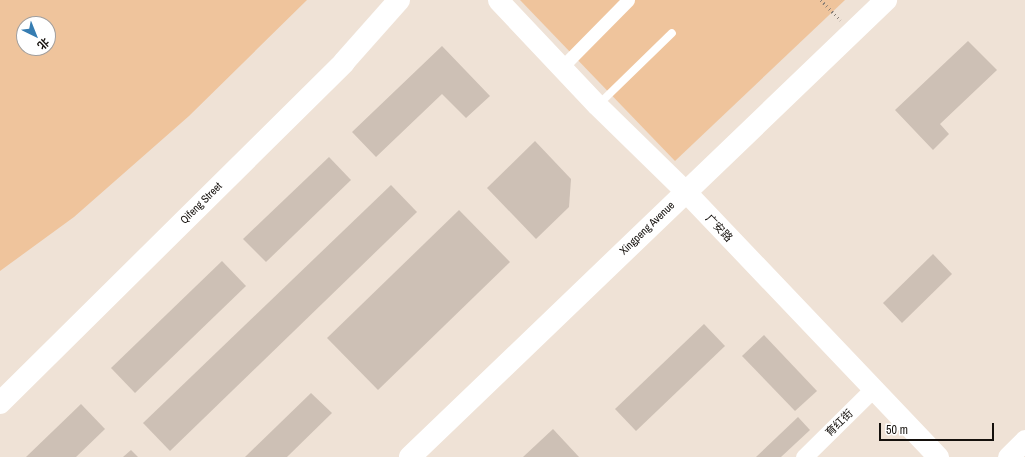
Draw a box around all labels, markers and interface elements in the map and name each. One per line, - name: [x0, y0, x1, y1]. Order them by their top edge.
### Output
- north arrow: [16, 16, 56, 56]
- text: 北: [35, 35, 52, 53]
- street label: Qifeng Street: [177, 179, 225, 227]
- street label: Xingpeng Avenue: [617, 198, 677, 258]
- street label: 广安路: [703, 212, 735, 244]
- street label: 育红街: [823, 407, 855, 439]
- scale bar: [881, 415, 996, 441]
- text: 50 m: [886, 422, 908, 438]

